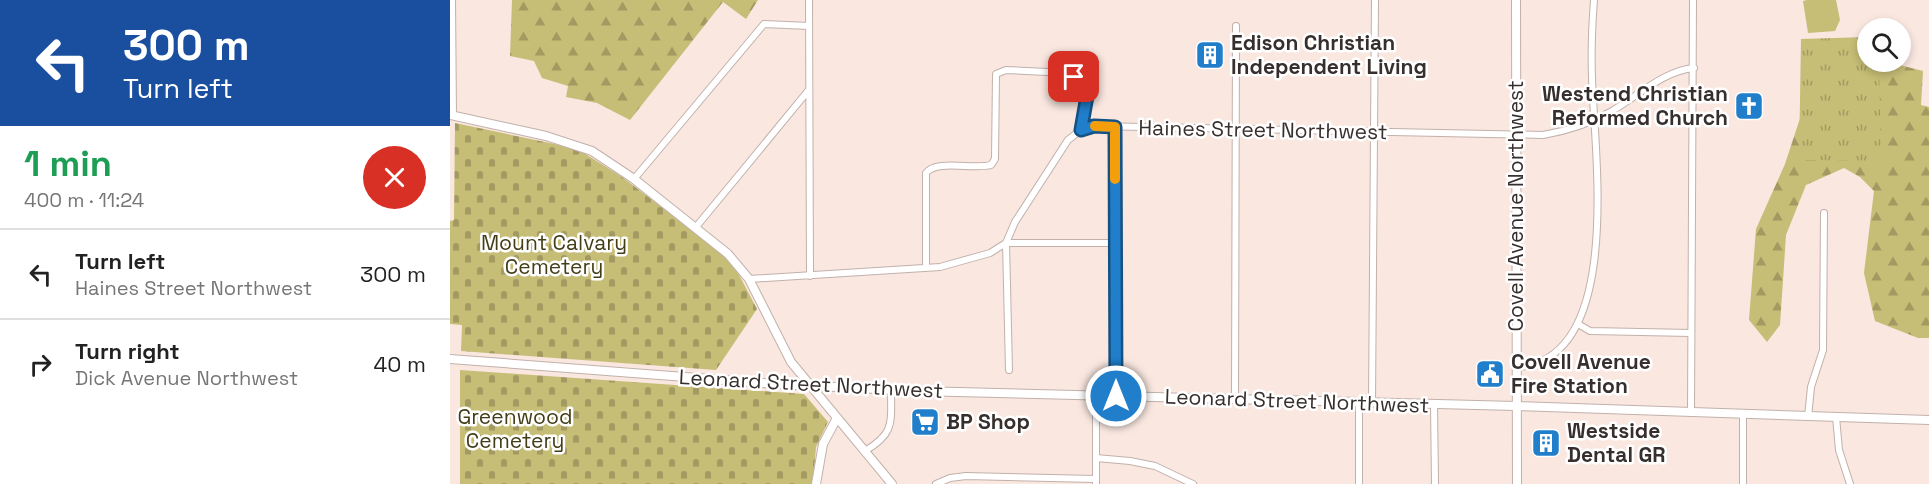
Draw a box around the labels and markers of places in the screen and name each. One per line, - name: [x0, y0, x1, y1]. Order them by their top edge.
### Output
- place label: Edison Christian Independent Living: [1231, 29, 1427, 80]
- building icon: Edison Christian Independent Living: [1194, 39, 1226, 71]
- pin: [1048, 51, 1099, 102]
- place label: Westend Christian Reformed Church: [1542, 80, 1728, 131]
- church icon: Westend Christian Reformed Church: [1733, 90, 1765, 122]
- place label: Covell Avenue Fire Station: [1511, 348, 1651, 399]
- public building icon: Covell Avenue Fire Station: [1474, 358, 1506, 390]
- supermarket icon: BP Shop: [909, 406, 941, 438]
- place label: BP Shop: [946, 408, 1030, 435]
- place label: Westside Dental GR: [1567, 417, 1666, 468]
- building icon: Westside Dental GR: [1530, 427, 1562, 459]

